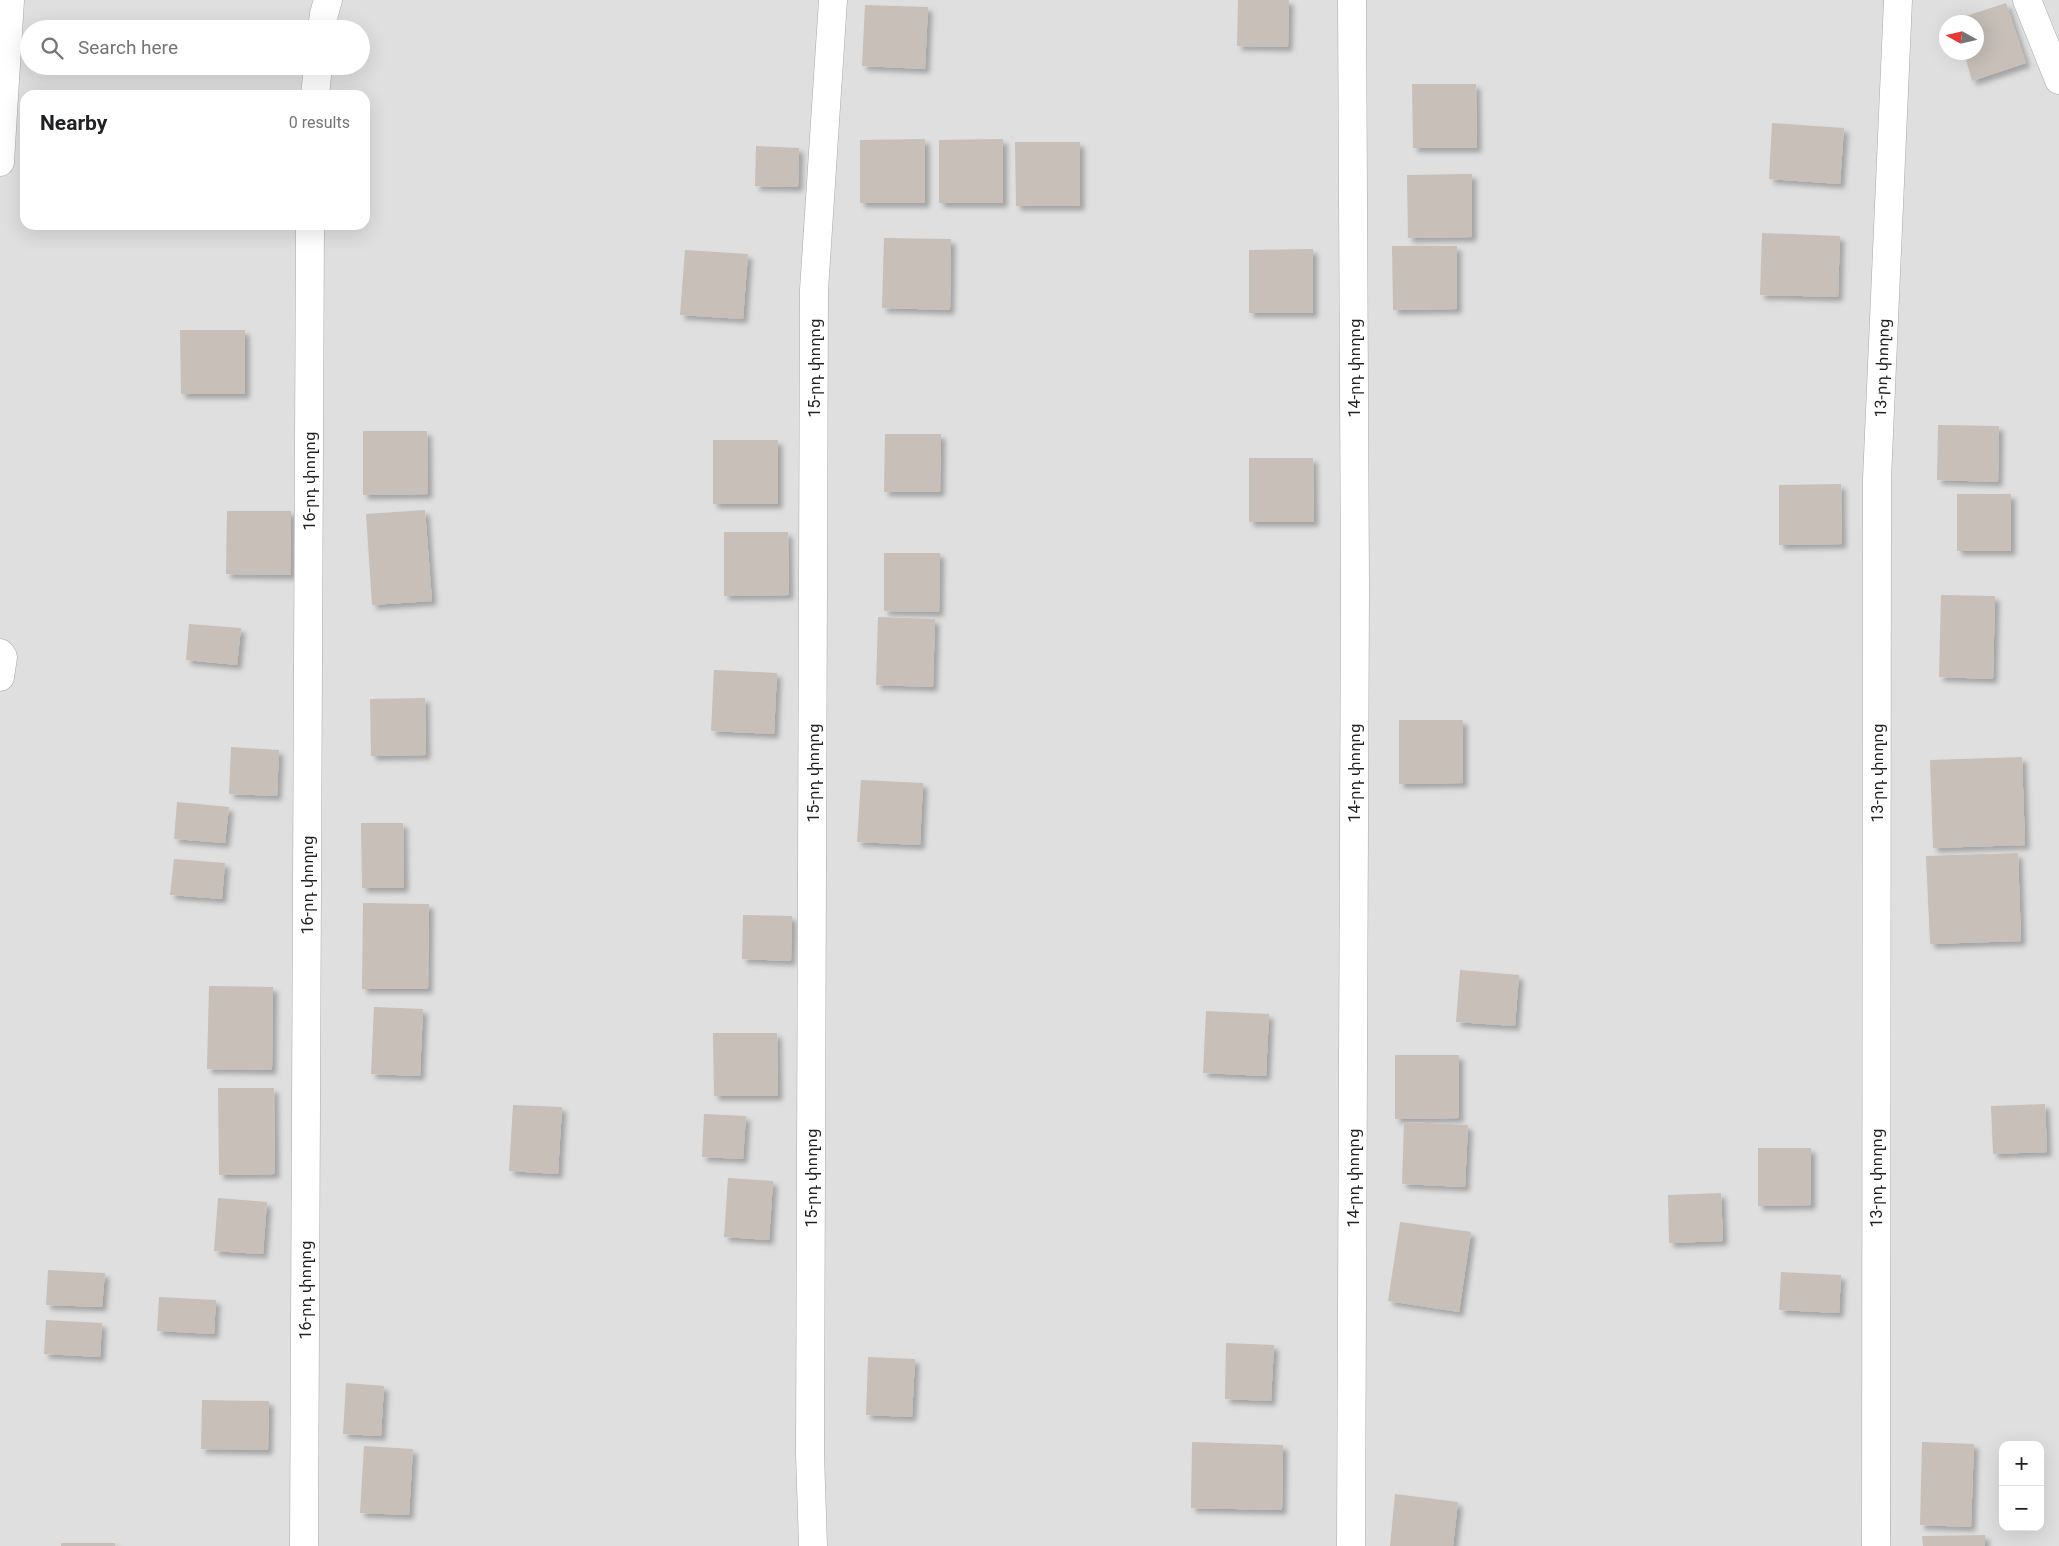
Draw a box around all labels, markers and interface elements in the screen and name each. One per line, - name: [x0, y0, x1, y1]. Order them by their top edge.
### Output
- north arrow: [1939, 15, 1984, 60]
- search box: [20, 20, 370, 75]
- icon: search: [38, 34, 66, 62]
- text: Search here: [78, 36, 178, 59]
- text: Nearby: [40, 111, 107, 135]
- text: 0 results: [289, 113, 350, 132]
- street label: 13-րդ փողոց: [1871, 318, 1893, 418]
- street label: 15-րդ փողոց: [805, 319, 824, 417]
- street label: 14-րդ փողոց: [1345, 319, 1364, 417]
- street label: 16-րդ փողոց: [300, 432, 319, 530]
- street label: 15-րդ փողոց: [804, 724, 823, 822]
- street label: 14-րդ փողոց: [1345, 724, 1364, 822]
- street label: 13-րդ փողոց: [1868, 724, 1887, 822]
- street label: 16-րդ փողոց: [298, 836, 317, 934]
- street label: 15-րդ փողոց: [802, 1129, 821, 1227]
- street label: 14-րդ փողոց: [1344, 1129, 1363, 1227]
- street label: 13-րդ փողոց: [1867, 1129, 1886, 1227]
- street label: 16-րդ փողոց: [296, 1241, 315, 1339]
- map controls: [1999, 1441, 2044, 1531]
- button: +: [1999, 1441, 2044, 1486]
- button: −: [1999, 1486, 2044, 1531]

